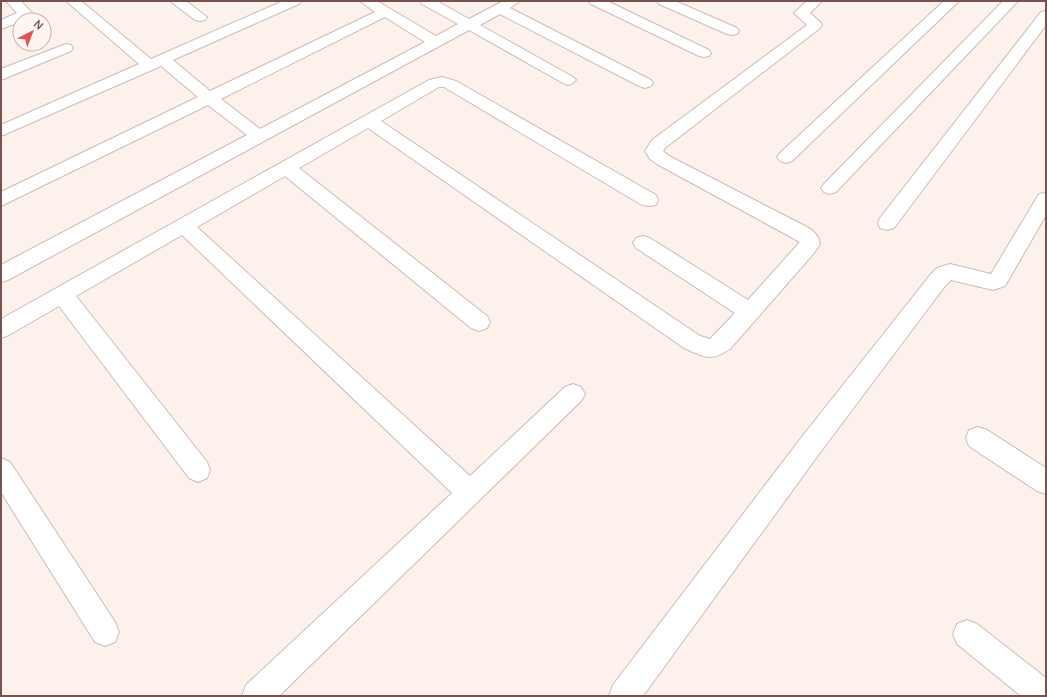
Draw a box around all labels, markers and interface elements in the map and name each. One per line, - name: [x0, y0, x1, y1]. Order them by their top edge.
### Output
- north arrow: [12, 12, 52, 52]
- text: N: [31, 16, 47, 32]

